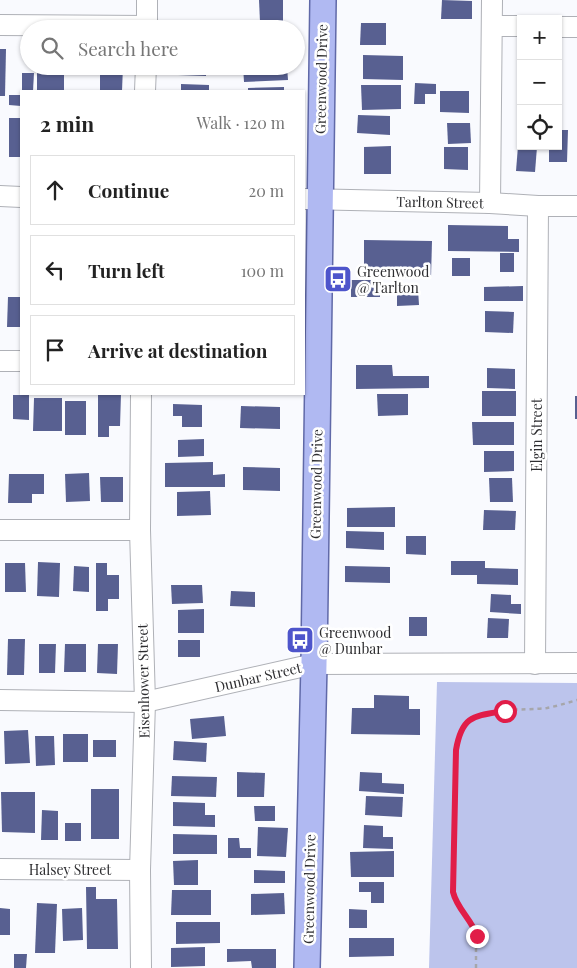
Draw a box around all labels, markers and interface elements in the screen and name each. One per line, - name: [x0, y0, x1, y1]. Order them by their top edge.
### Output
- map controls: [517, 15, 562, 150]
- button: +: [517, 15, 562, 60]
- search box: [20, 20, 305, 75]
- street label: Greenwood Drive: [311, 24, 331, 134]
- icon: search: [38, 34, 66, 62]
- text: Search here: [78, 35, 178, 61]
- button: −: [517, 60, 562, 105]
- button: locate: [517, 105, 562, 150]
- text: 2 min: [40, 109, 94, 137]
- text: Walk · 120 m: [197, 112, 285, 133]
- icon: ahead: [41, 176, 69, 204]
- text: Continue: [88, 177, 169, 203]
- text: 20 m: [249, 180, 284, 201]
- street label: Tarlton Street: [396, 192, 485, 212]
- icon: left: [41, 256, 69, 284]
- text: Turn left: [88, 257, 165, 283]
- text: 100 m: [241, 260, 284, 281]
- place label: Greenwood @ Tarlton: [357, 262, 429, 297]
- bus stop icon: Greenwood @ Tarlton: [323, 264, 353, 294]
- icon: arrive: [41, 336, 69, 364]
- text: Arrive at destination: [88, 337, 268, 363]
- street label: Elgin Street: [527, 397, 546, 472]
- street label: Greenwood Drive: [306, 429, 326, 539]
- street label: Eisenhower Street: [132, 622, 154, 739]
- place label: Greenwood @ Dunbar: [319, 623, 391, 658]
- bus stop icon: Greenwood @ Dunbar: [285, 625, 315, 655]
- street label: Dunbar Street: [213, 658, 304, 696]
- route start: [494, 700, 517, 723]
- street label: Greenwood Drive: [299, 834, 319, 944]
- street label: Halsey Street: [29, 860, 112, 879]
- route end: [466, 925, 489, 948]

